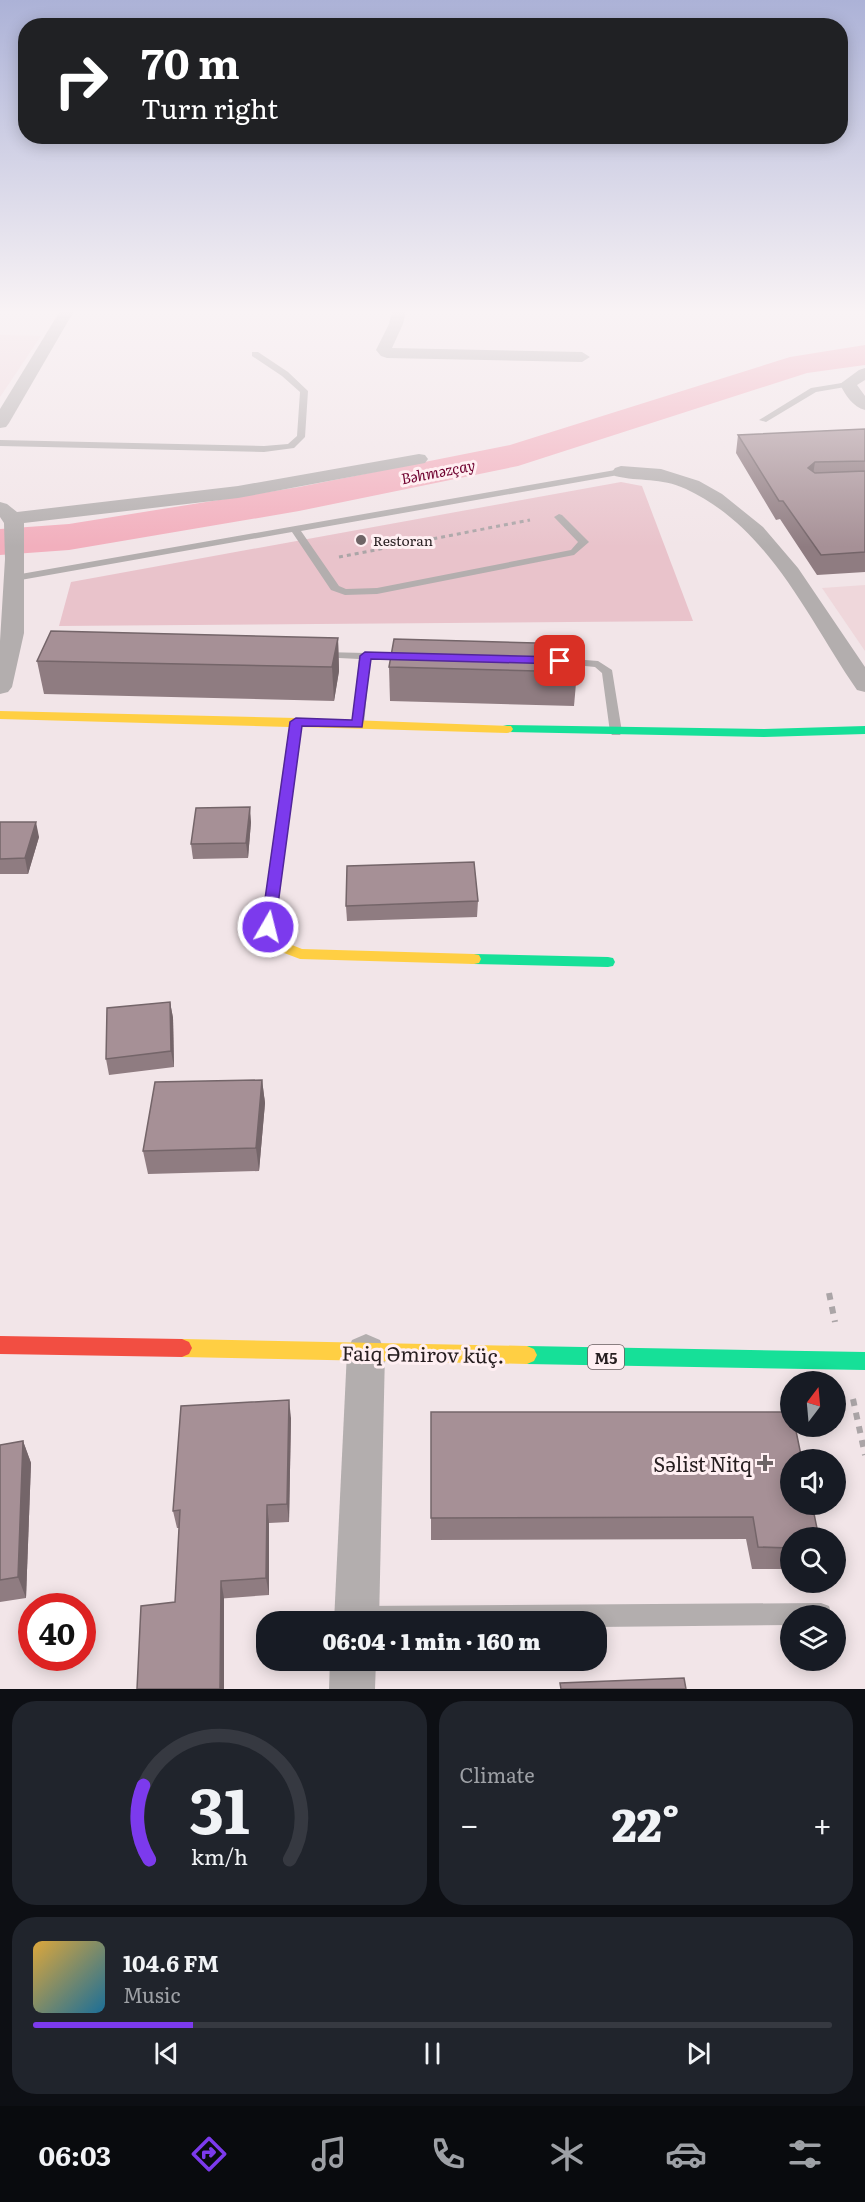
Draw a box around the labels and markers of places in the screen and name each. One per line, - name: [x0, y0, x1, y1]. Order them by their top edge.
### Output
- place label: Restoran: [373, 530, 433, 550]
- marker: Restoran: [354, 533, 368, 547]
- pin: [534, 635, 585, 686]
- place label: Səlist Nitq: [653, 1448, 752, 1478]
- marker: Səlist Nitq: [756, 1454, 774, 1472]

